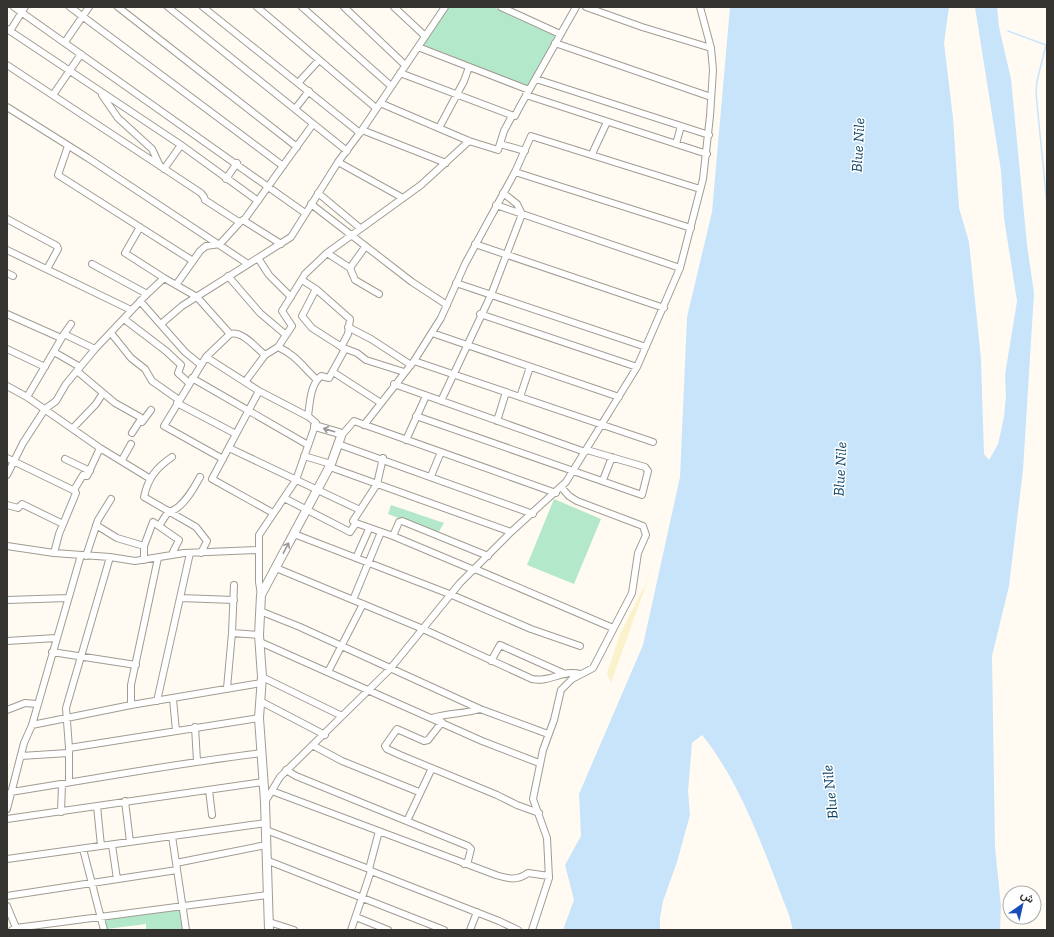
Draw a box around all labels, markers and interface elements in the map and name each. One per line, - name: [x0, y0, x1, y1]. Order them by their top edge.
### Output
- water label: Blue Nile: [848, 117, 868, 173]
- one-way arrow: [322, 426, 335, 433]
- water label: Blue Nile: [830, 441, 850, 497]
- one-way arrow: [283, 542, 290, 554]
- water label: Blue Nile: [818, 764, 842, 820]
- north arrow: [1002, 885, 1042, 925]
- text: ش: [1018, 888, 1036, 906]

